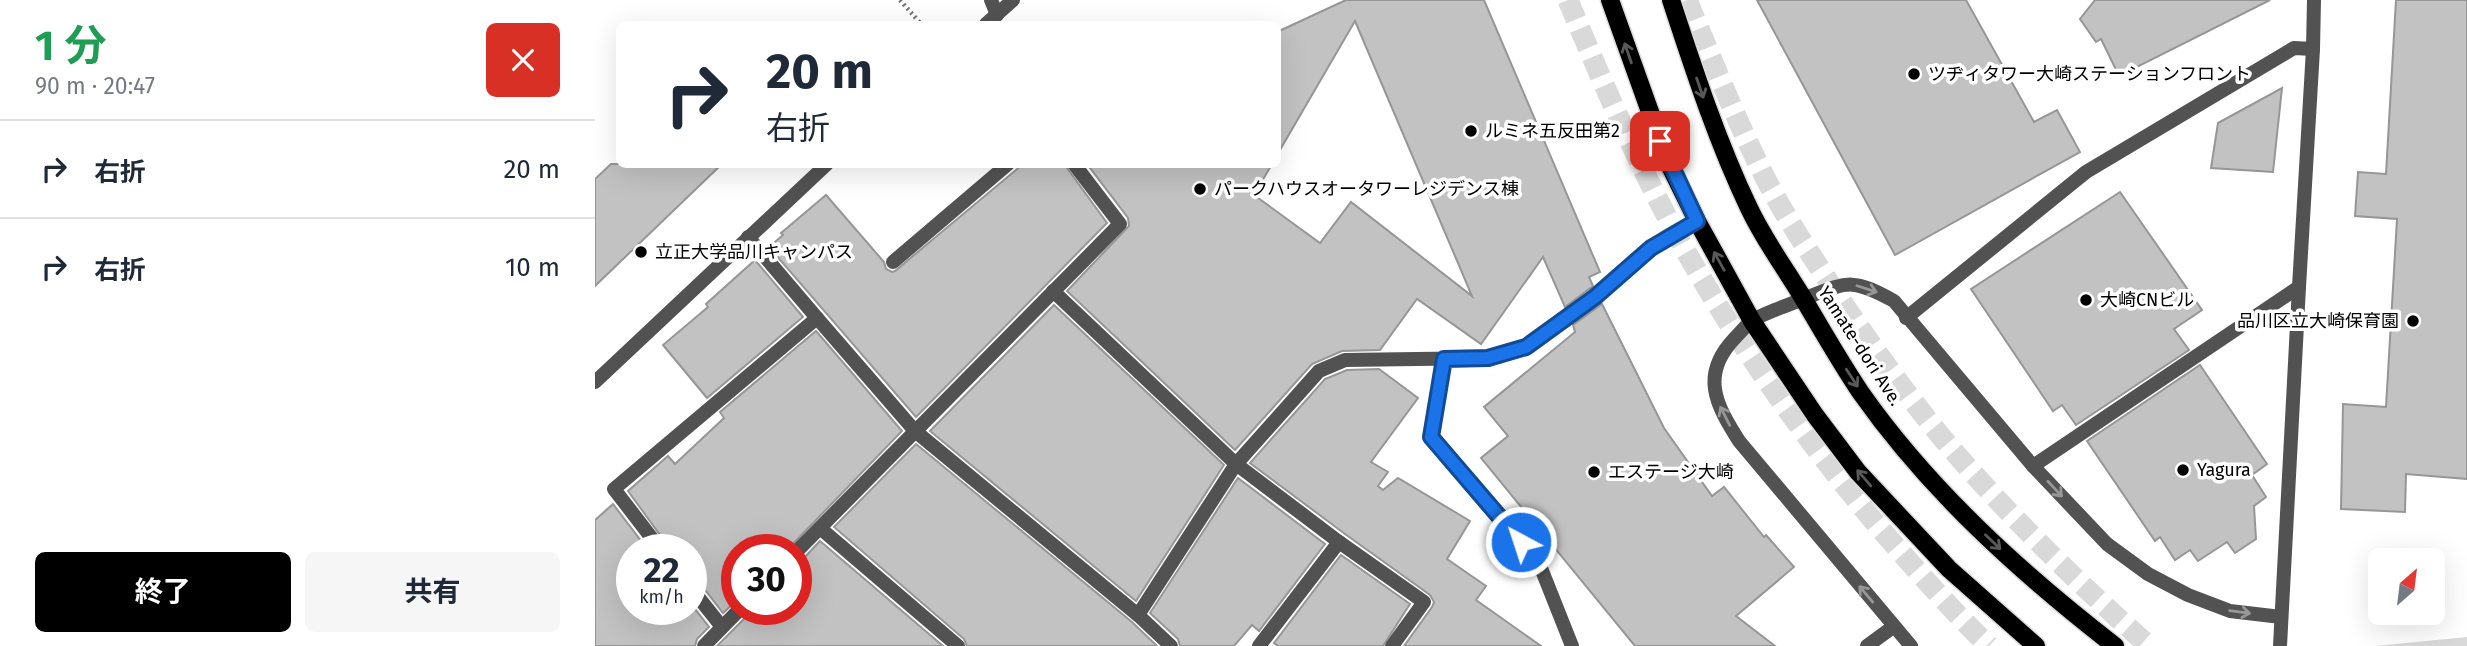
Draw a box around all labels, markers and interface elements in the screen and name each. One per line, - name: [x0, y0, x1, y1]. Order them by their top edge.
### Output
- text: 1 分: [35, 21, 106, 71]
- button: close: [486, 23, 560, 97]
- text: 20 m: [766, 42, 873, 101]
- one-way arrow: [1621, 43, 1633, 65]
- icon: right: [651, 49, 742, 140]
- place label: ツヂィタワー大崎ステーションフロント: [1928, 63, 2251, 85]
- marker: ツヂィタワー大崎ステーションフロント: [1906, 66, 1922, 82]
- text: 90 m · 20:47: [35, 72, 155, 100]
- one-way arrow: [1695, 77, 1708, 98]
- text: 右折: [766, 109, 830, 147]
- pin: [1630, 111, 1690, 171]
- place label: ルミネ五反田第2: [1485, 120, 1620, 142]
- icon: arrive: [1641, 122, 1679, 160]
- marker: ルミネ五反田第2: [1463, 123, 1479, 139]
- icon: right: [35, 150, 73, 188]
- text: 20 m: [503, 154, 560, 185]
- text: 右折: [94, 157, 146, 188]
- place label: パークハウスオータワーレジデンス棟: [1214, 178, 1519, 200]
- marker: パークハウスオータワーレジデンス棟: [1192, 181, 1208, 197]
- place label: 立正大学品川キャンパス: [655, 241, 853, 263]
- marker: 立正大学品川キャンパス: [633, 244, 649, 260]
- icon: right: [35, 248, 73, 286]
- one-way arrow: [1712, 251, 1726, 272]
- text: 10 m: [505, 252, 560, 283]
- text: 右折: [94, 255, 146, 286]
- street label: Yamate-dori Ave.: [1813, 282, 1907, 410]
- one-way arrow: [1856, 284, 1878, 296]
- place label: 大崎CNビル: [2100, 289, 2194, 311]
- marker: 大崎CNビル: [2078, 292, 2094, 308]
- place label: 品川区立大崎保育園: [2237, 310, 2399, 332]
- marker: 品川区立大崎保育園: [2405, 313, 2421, 329]
- one-way arrow: [1844, 368, 1859, 387]
- one-way arrow: [1718, 407, 1732, 427]
- place label: Yagura: [2197, 459, 2251, 481]
- place label: エステージ大崎: [1608, 461, 1734, 483]
- marker: Yagura: [2175, 462, 2191, 478]
- marker: エステージ大崎: [1586, 464, 1602, 480]
- one-way arrow: [1856, 469, 1872, 487]
- one-way arrow: [2046, 480, 2063, 497]
- position arrow: [1484, 505, 1558, 579]
- speed limit sign: 30: [721, 534, 812, 625]
- one-way arrow: [1985, 534, 2002, 551]
- north arrow: [2368, 548, 2445, 625]
- map controls: [2368, 548, 2445, 625]
- text: 22: [643, 549, 680, 591]
- button: 終了: [35, 552, 291, 632]
- button: 共有: [305, 552, 560, 632]
- text: km/h: [639, 586, 684, 608]
- one-way arrow: [1859, 586, 1874, 604]
- one-way arrow: [2228, 606, 2251, 619]

